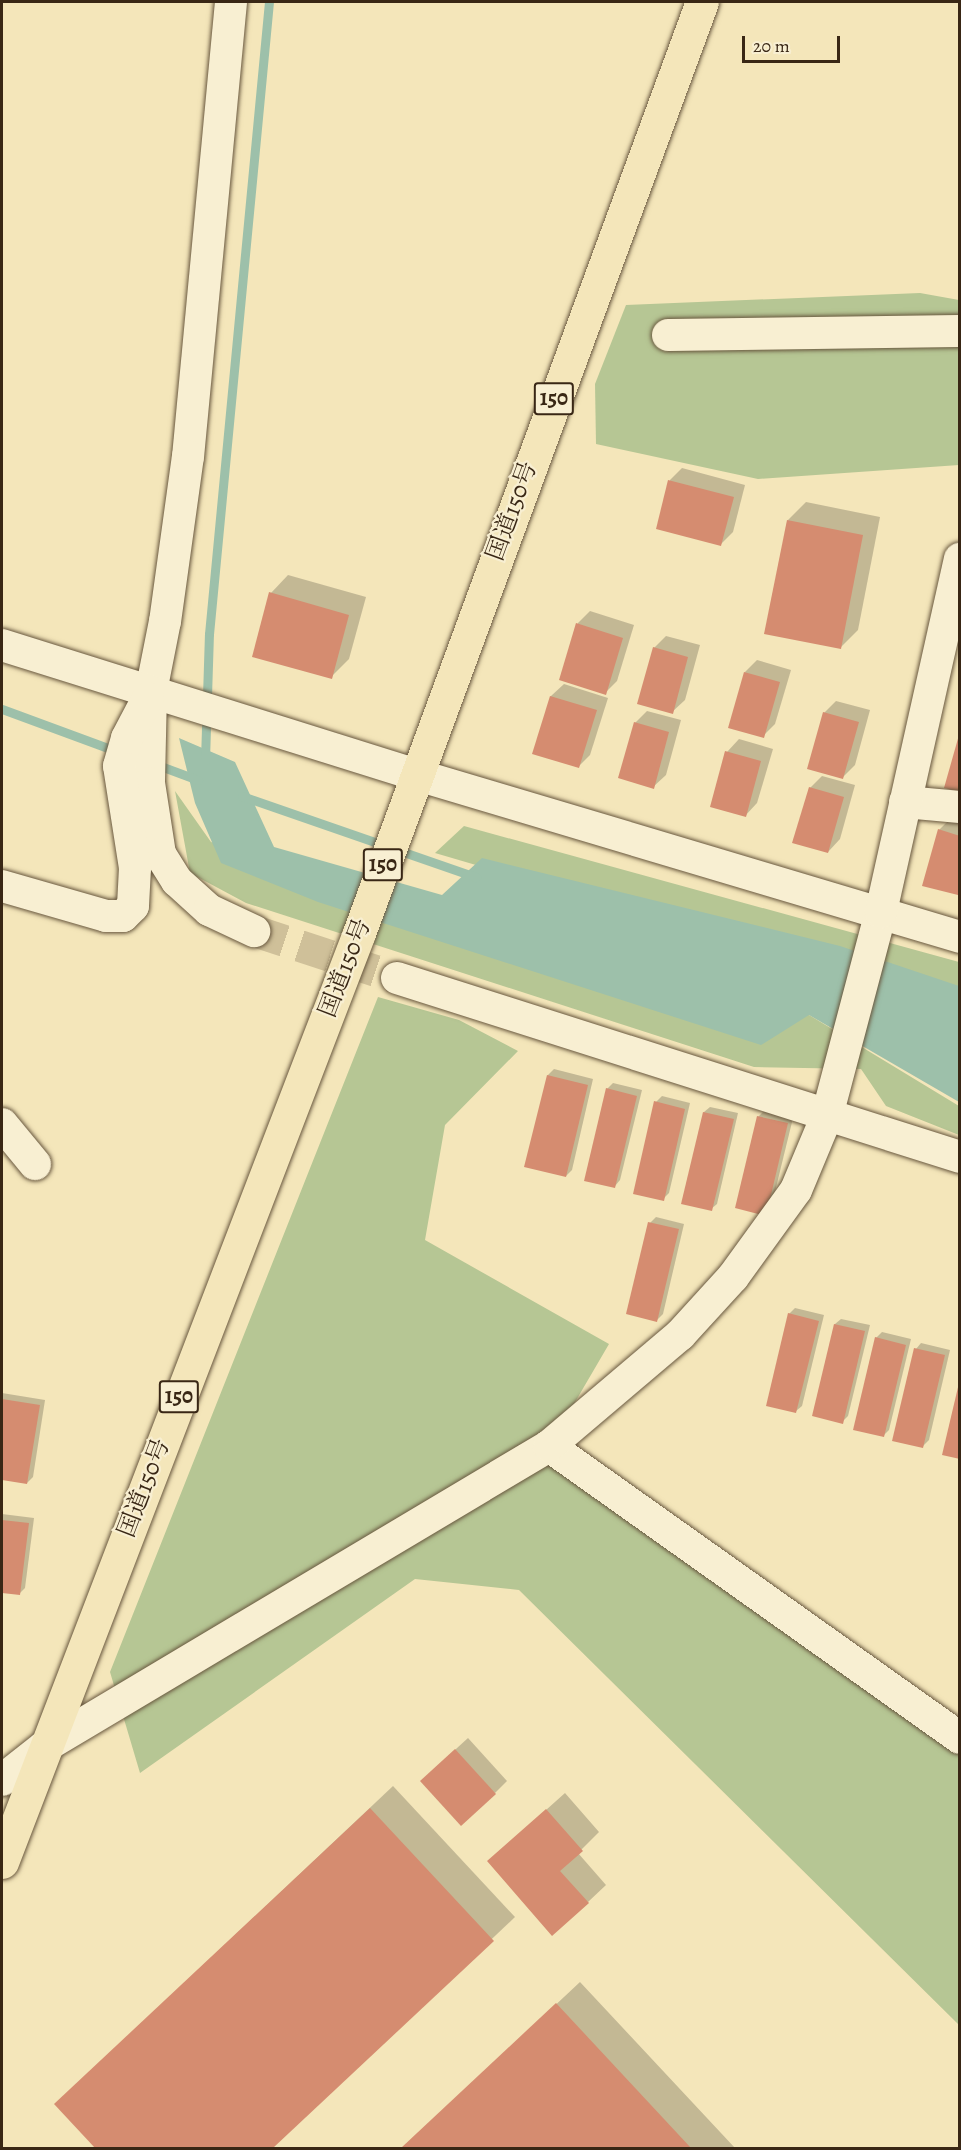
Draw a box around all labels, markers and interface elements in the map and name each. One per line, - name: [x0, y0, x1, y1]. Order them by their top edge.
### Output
- scale bar: [745, 24, 842, 62]
- text: 20 m: [753, 34, 790, 58]
- road number: 150: [533, 380, 575, 418]
- street label: 国道150号: [481, 458, 543, 564]
- road number: 150: [362, 846, 404, 884]
- street label: 国道150号: [313, 915, 377, 1021]
- road number: 150: [158, 1378, 200, 1416]
- street label: 国道150号: [112, 1435, 176, 1541]

